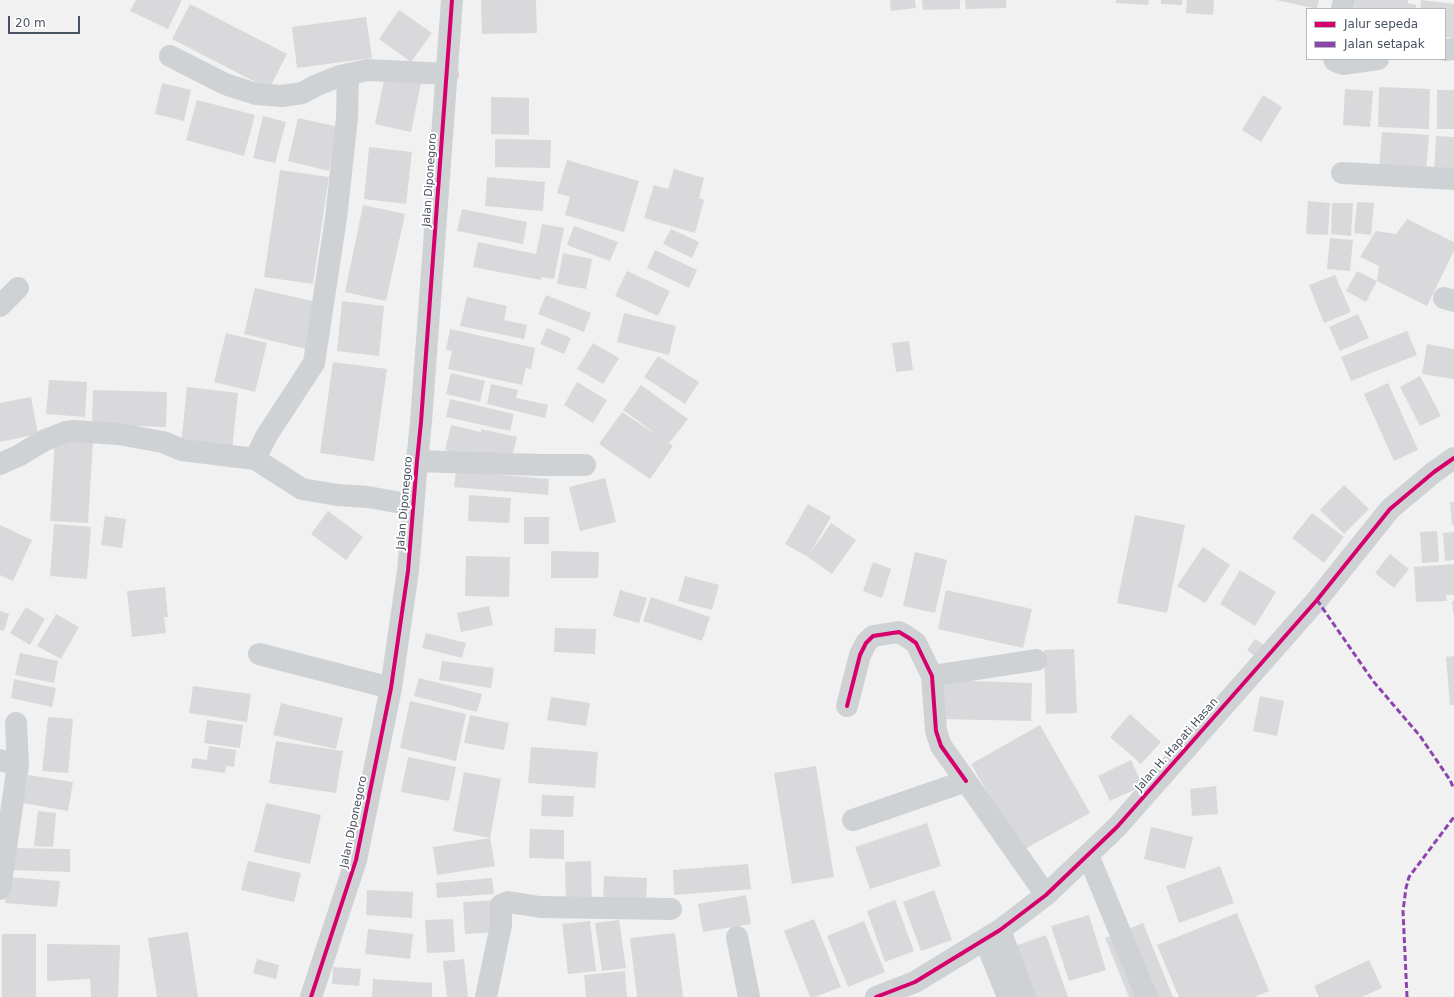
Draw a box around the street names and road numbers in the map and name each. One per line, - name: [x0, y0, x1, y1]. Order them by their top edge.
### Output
- street label: Jalan Diponegoro: [420, 133, 440, 227]
- street label: Jalan Diponegoro: [394, 456, 416, 550]
- street label: Jalan H. Hapati Hasan: [1133, 696, 1221, 794]
- street label: Jalan Diponegoro: [338, 775, 370, 869]

